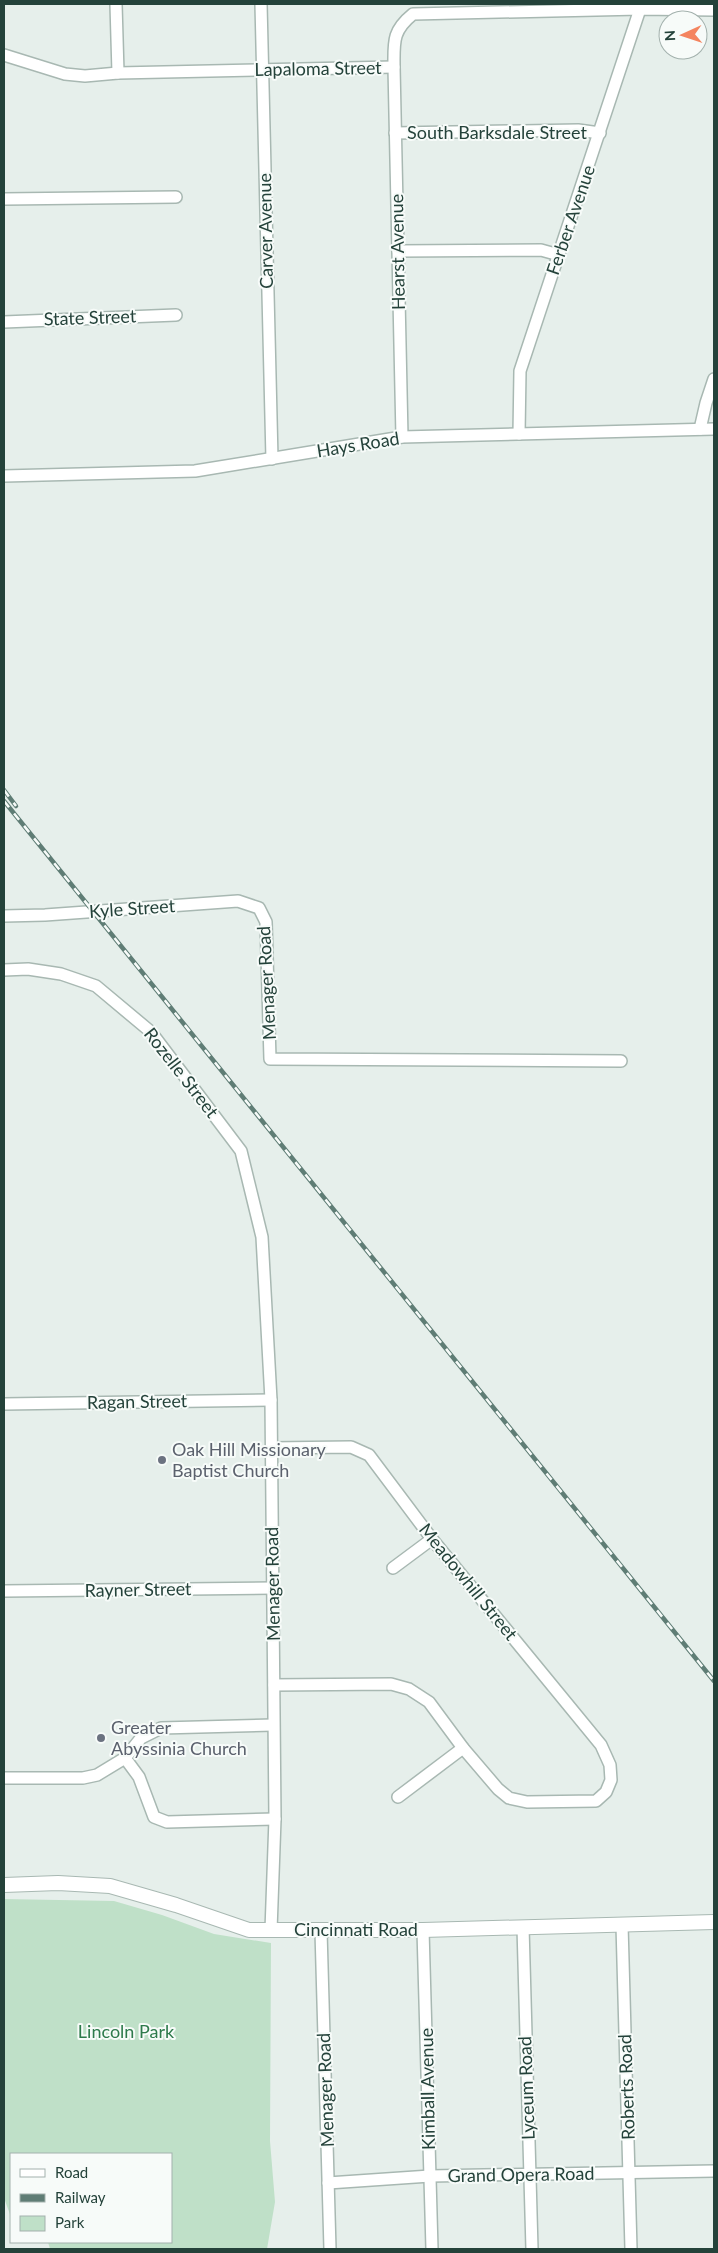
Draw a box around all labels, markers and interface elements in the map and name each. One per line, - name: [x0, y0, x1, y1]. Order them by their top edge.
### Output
- north arrow: [658, 10, 708, 60]
- text: N: [661, 30, 678, 42]
- street label: Lapaloma Street: [254, 56, 382, 80]
- street label: South Barksdale Street: [407, 121, 587, 143]
- street label: Ferber Avenue: [541, 162, 599, 278]
- street label: Carver Avenue: [253, 173, 277, 289]
- street label: Hearst Avenue: [385, 194, 409, 310]
- street label: State Street: [43, 304, 137, 330]
- street label: Hays Road: [315, 427, 401, 461]
- street label: Kyle Street: [88, 894, 176, 922]
- street label: Menager Road: [252, 925, 280, 1041]
- street label: Rozelle Street: [140, 1023, 224, 1122]
- street label: Ragan Street: [87, 1389, 188, 1413]
- place label: Oak Hill Missionary Baptist Church: [172, 1438, 326, 1481]
- marker: Oak Hill Missionary Baptist Church: [156, 1454, 168, 1466]
- street label: Meadowhill Street: [415, 1518, 523, 1645]
- street label: Menager Road: [260, 1527, 284, 1641]
- street label: Rayner Street: [84, 1577, 192, 1601]
- place label: Greater Abyssinia Church: [111, 1716, 247, 1759]
- marker: Greater Abyssinia Church: [95, 1732, 107, 1744]
- street label: Cincinnati Road: [294, 1918, 418, 1940]
- park label: Lincoln Park: [78, 2020, 175, 2042]
- street label: Kimball Avenue: [415, 2028, 439, 2150]
- street label: Menager Road: [312, 2033, 338, 2148]
- street label: Roberts Road: [613, 2034, 639, 2140]
- street label: Lyceum Road: [513, 2036, 539, 2140]
- legend: [10, 2153, 172, 2243]
- street label: Grand Opera Road: [447, 2162, 595, 2186]
- text: Road: [55, 2163, 88, 2181]
- text: Railway: [55, 2188, 106, 2206]
- text: Park: [55, 2213, 85, 2231]

